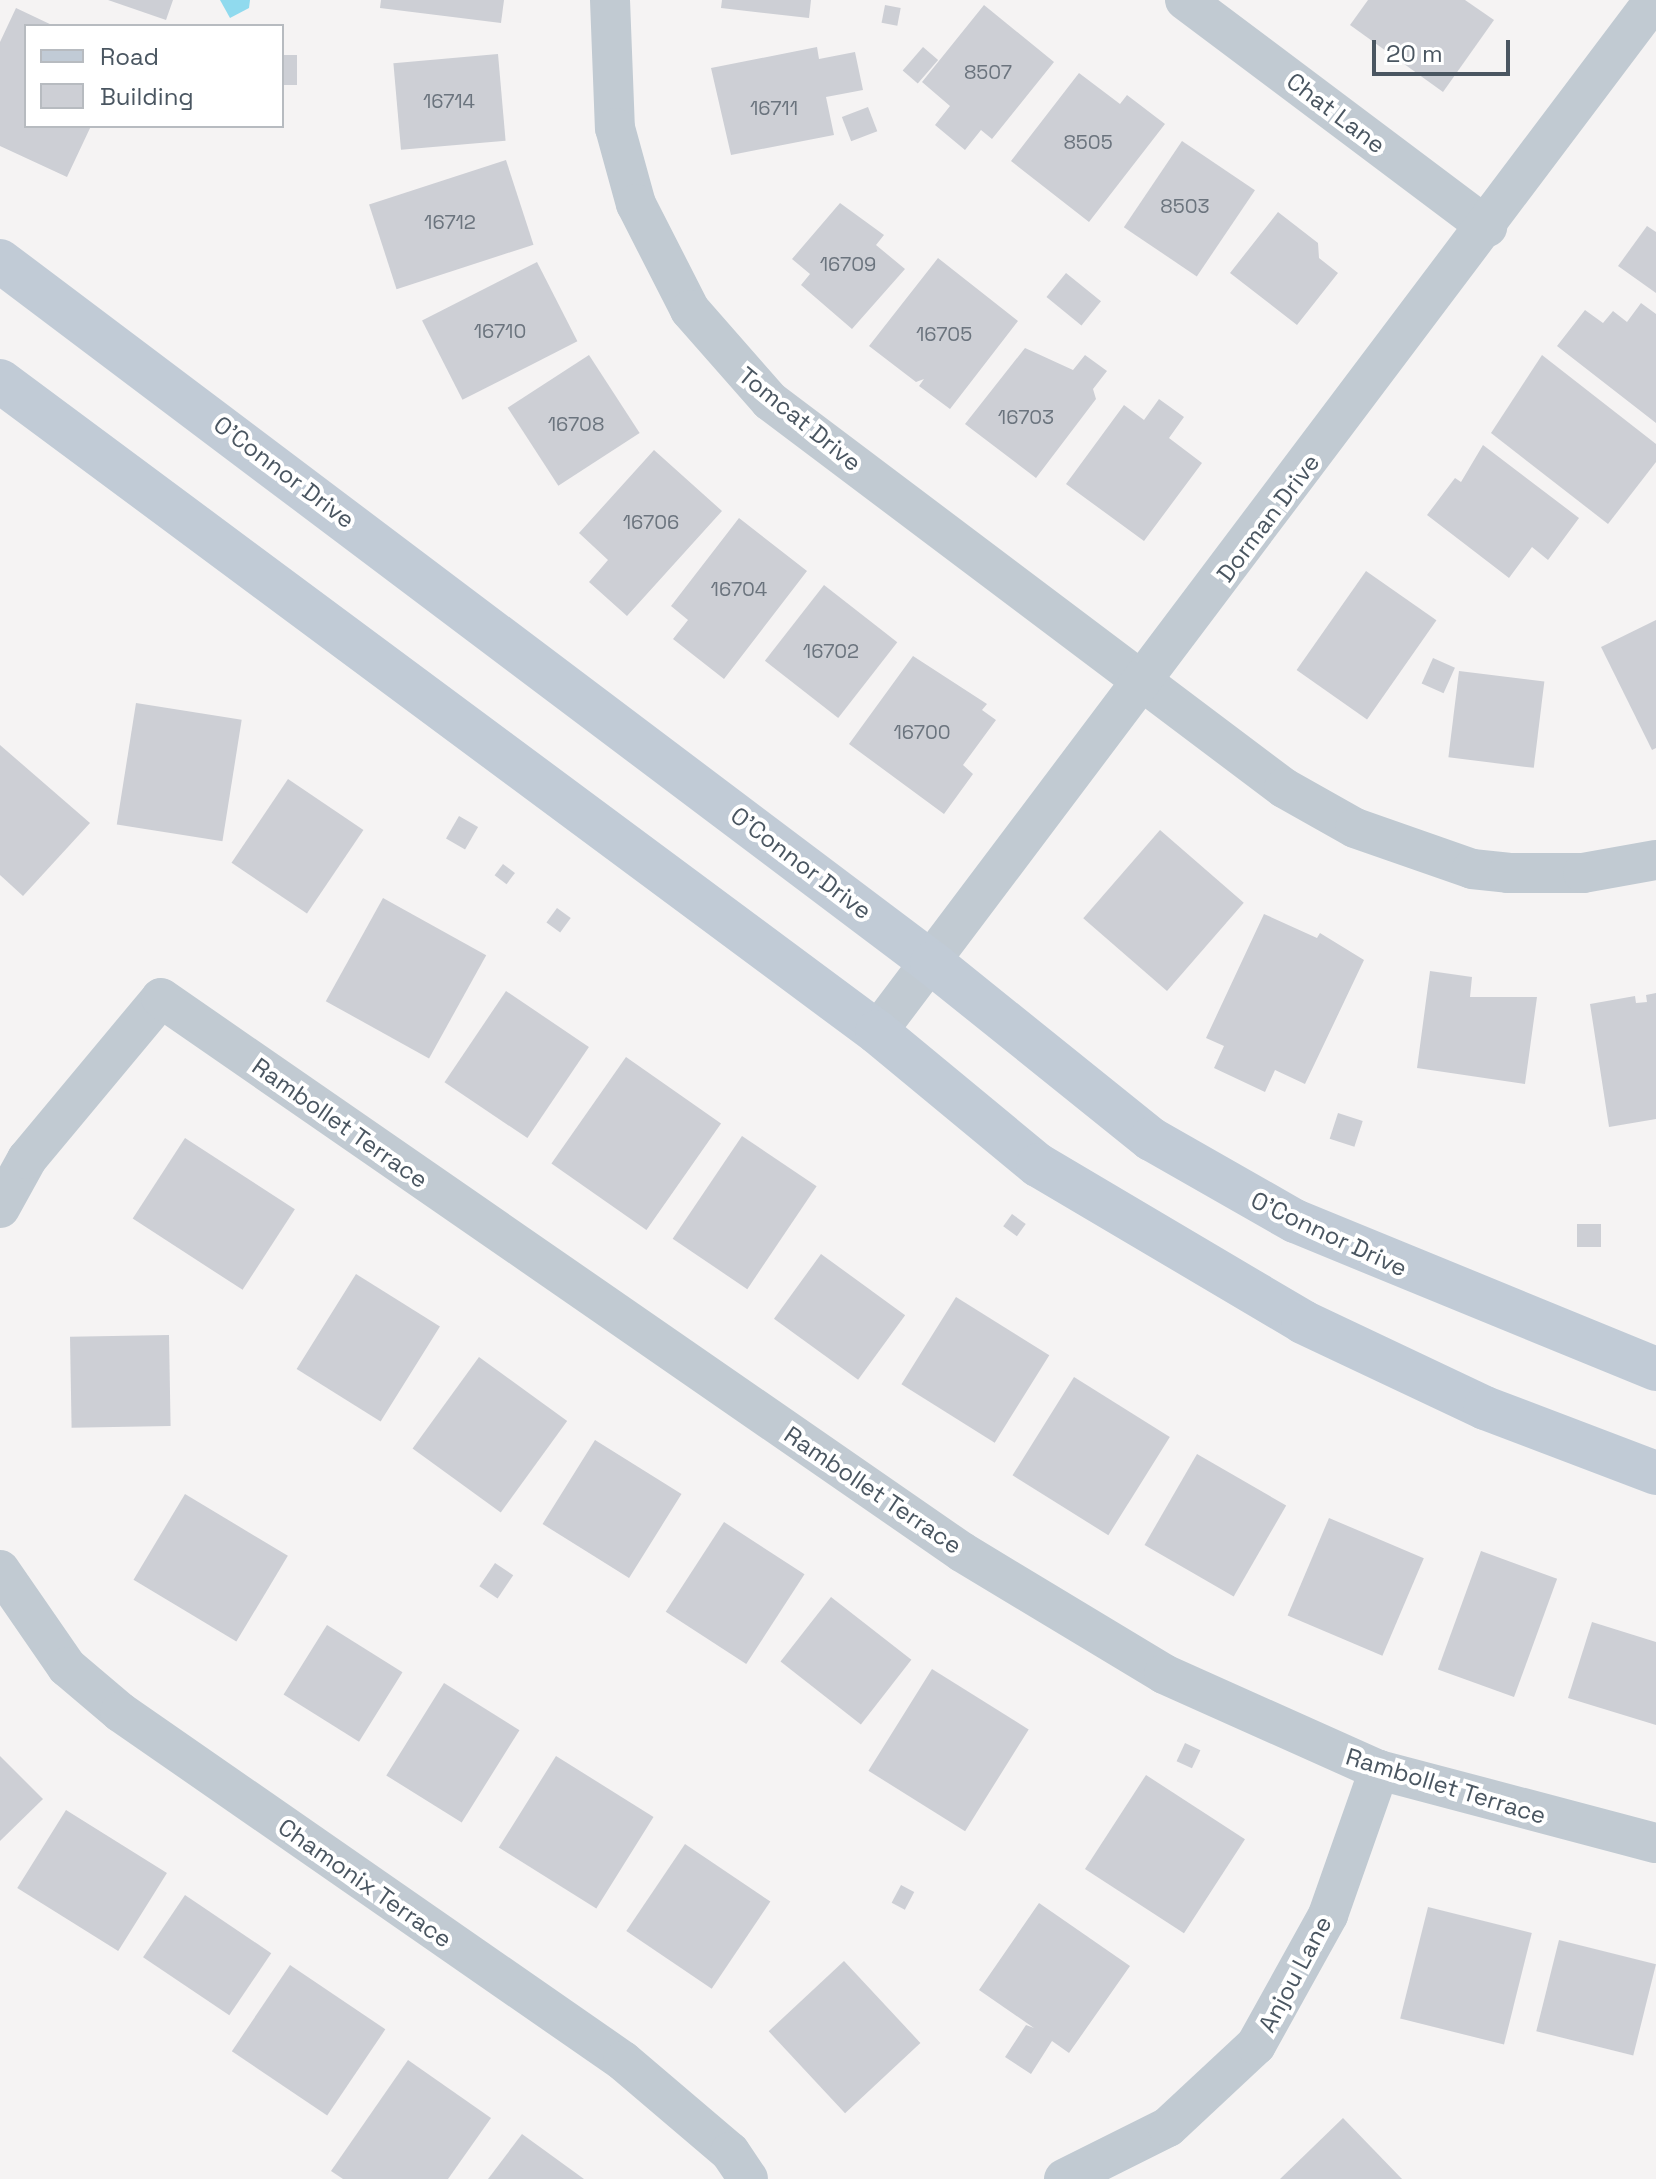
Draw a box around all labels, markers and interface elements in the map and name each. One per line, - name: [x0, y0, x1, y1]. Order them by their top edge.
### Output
- legend: [24, 24, 284, 128]
- scale bar: [1376, 24, 1514, 74]
- text: 20 m: [1386, 38, 1443, 69]
- text: Road: [100, 41, 159, 72]
- house number: 8507: [964, 60, 1012, 84]
- street label: Chat Lane: [1281, 67, 1391, 159]
- text: Building: [100, 81, 194, 112]
- house number: 16714: [423, 89, 475, 113]
- house number: 16711: [750, 96, 798, 120]
- house number: 8505: [1063, 130, 1113, 154]
- house number: 8503: [1160, 194, 1210, 218]
- house number: 16712: [424, 210, 476, 234]
- house number: 16709: [820, 252, 876, 276]
- house number: 16710: [474, 319, 526, 343]
- house number: 16705: [916, 322, 972, 346]
- street label: Tomcat Drive: [733, 361, 867, 477]
- house number: 16703: [998, 405, 1054, 429]
- street label: O'Connor Drive: [208, 410, 360, 534]
- house number: 16708: [548, 412, 604, 436]
- street label: Dorman Drive: [1211, 448, 1325, 588]
- house number: 16706: [623, 510, 679, 534]
- house number: 16704: [711, 577, 767, 601]
- house number: 16702: [803, 639, 859, 663]
- house number: 16700: [893, 720, 951, 744]
- street label: O'Connor Drive: [725, 801, 877, 925]
- street label: Rambollet Terrace: [246, 1051, 434, 1195]
- street label: O'Connor Drive: [1246, 1185, 1412, 1283]
- street label: Rambollet Terrace: [779, 1420, 967, 1560]
- street label: Rambollet Terrace: [1342, 1742, 1550, 1830]
- street label: Chamonix Terrace: [272, 1812, 458, 1954]
- street label: Anjou Lane: [1252, 1911, 1338, 2037]

